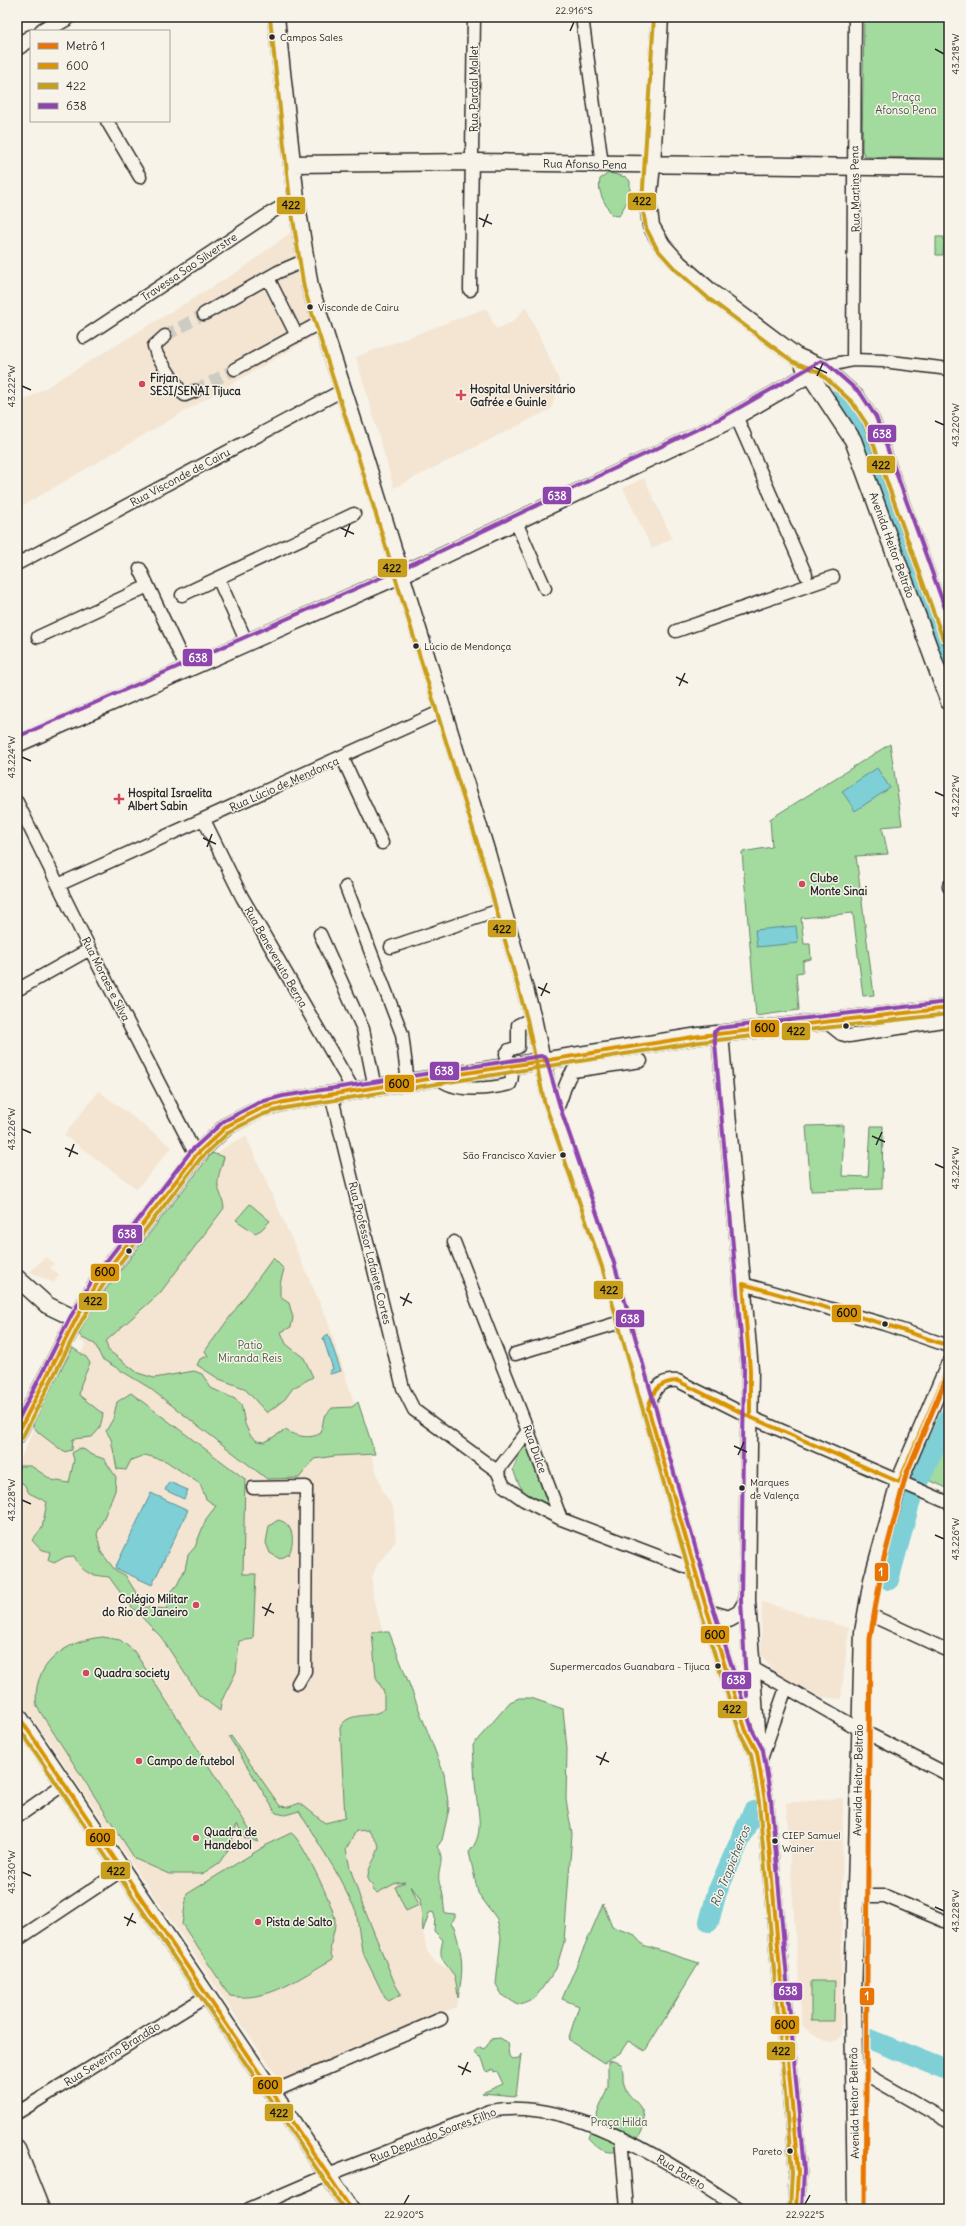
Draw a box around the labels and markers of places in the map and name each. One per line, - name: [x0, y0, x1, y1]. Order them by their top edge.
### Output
- place label: Campos Sales: [280, 31, 343, 44]
- marker: Campos Sales: [267, 32, 277, 42]
- place label: Visconde de Cairu: [318, 301, 399, 314]
- marker: Visconde de Cairu: [305, 302, 315, 312]
- place label: Firjan SESI/SENAI Tijuca: [150, 371, 242, 398]
- marker: Firjan SESI/SENAI Tijuca: [137, 379, 147, 389]
- place label: Hospital Universitário Gafrée e Guinle: [470, 382, 575, 409]
- marker: Hospital Universitário Gafrée e Guinle: [455, 389, 467, 401]
- place label: Lúcio de Mendonça: [424, 640, 512, 653]
- marker: Lúcio de Mendonça: [411, 641, 421, 651]
- place label: Hospital Israelita Albert Sabin: [128, 786, 213, 813]
- marker: Hospital Israelita Albert Sabin: [113, 793, 125, 805]
- place label: Clube Monte Sinai: [810, 871, 867, 898]
- marker: Clube Monte Sinai: [797, 879, 807, 889]
- unlabelled marker: [841, 1021, 851, 1031]
- place label: São Francisco Xavier: [463, 1149, 556, 1162]
- marker: São Francisco Xavier: [558, 1150, 568, 1160]
- unlabelled marker: [124, 1246, 134, 1256]
- unlabelled marker: [880, 1319, 890, 1329]
- place label: Marques de Valença: [750, 1476, 800, 1502]
- marker: Marques de Valença: [737, 1483, 747, 1493]
- place label: Colégio Militar do Rio de Janeiro: [102, 1592, 189, 1619]
- marker: Colégio Militar do Rio de Janeiro: [191, 1600, 201, 1610]
- place label: Supermercados Guanabara - Tijuca: [550, 1660, 710, 1673]
- marker: Supermercados Guanabara - Tijuca: [713, 1661, 723, 1671]
- place label: Quadra society: [94, 1666, 170, 1681]
- marker: Quadra society: [81, 1668, 91, 1678]
- place label: Campo de futebol: [147, 1754, 234, 1769]
- marker: Campo de futebol: [134, 1756, 144, 1766]
- place label: Quadra de Handebol: [204, 1825, 257, 1852]
- place label: CIEP Samuel Wainer: [782, 1829, 841, 1855]
- marker: Quadra de Handebol: [191, 1833, 201, 1843]
- marker: CIEP Samuel Wainer: [770, 1836, 780, 1846]
- place label: Pista de Salto: [266, 1915, 332, 1929]
- marker: Pista de Salto: [253, 1917, 263, 1927]
- place label: Pareto: [752, 2145, 782, 2158]
- marker: Pareto: [785, 2146, 795, 2156]

